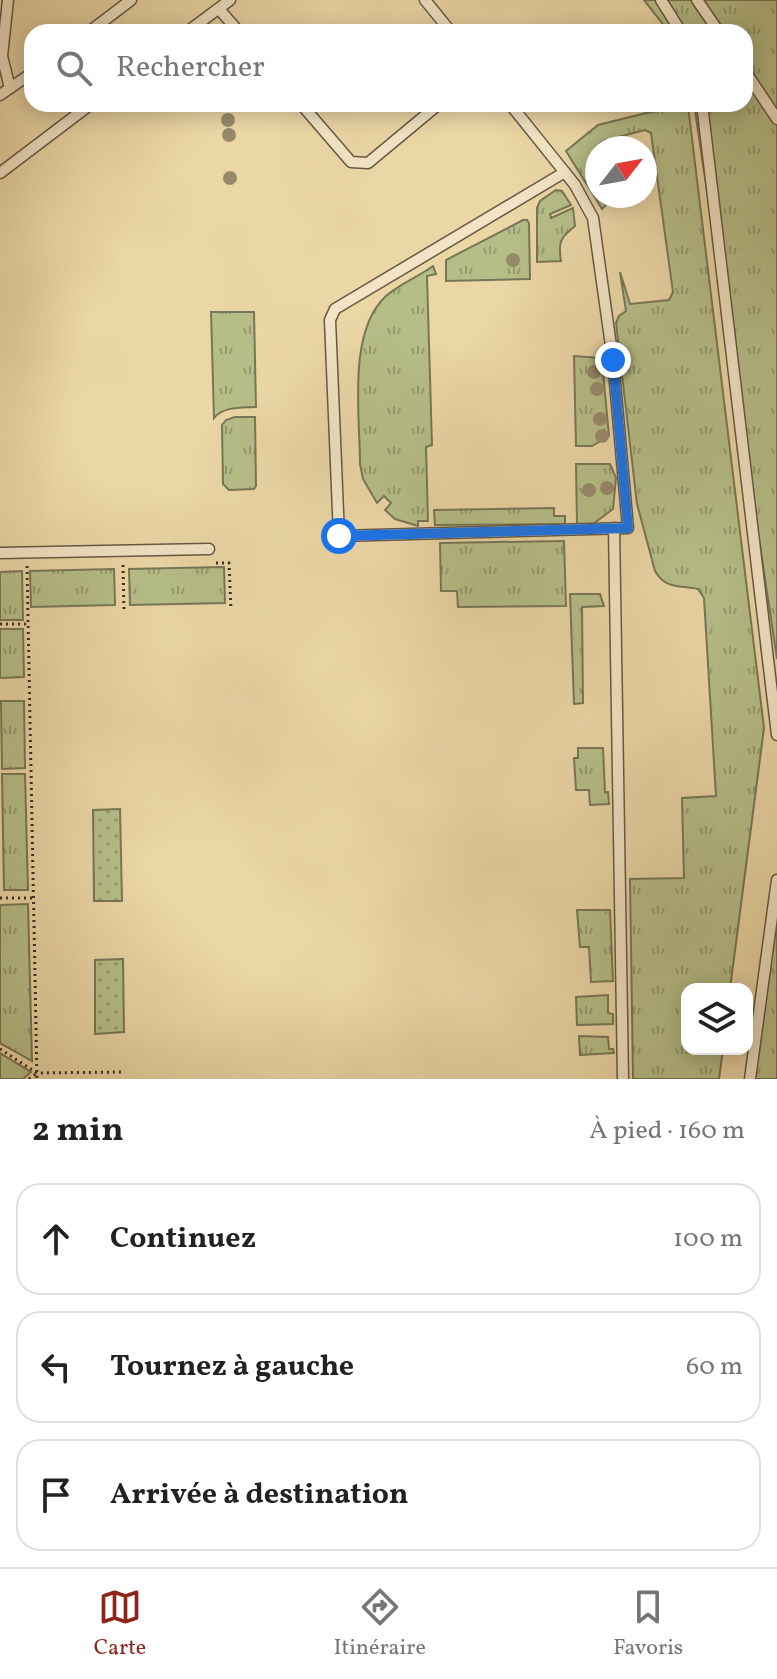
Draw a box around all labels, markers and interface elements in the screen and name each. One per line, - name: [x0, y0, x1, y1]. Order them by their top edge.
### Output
- search box: [24, 24, 753, 112]
- icon: search: [52, 46, 96, 90]
- text: Rechercher: [116, 47, 265, 89]
- north arrow: [585, 136, 657, 208]
- route end: [595, 342, 631, 378]
- route start: [321, 518, 357, 554]
- map controls: [681, 983, 753, 1055]
- button: layers: [681, 983, 753, 1055]
- text: 2 min: [32, 1108, 124, 1155]
- text: À pied · 160 m: [589, 1113, 745, 1149]
- icon: ahead: [34, 1217, 78, 1261]
- text: Continuez: [110, 1218, 256, 1260]
- text: 100 m: [673, 1221, 743, 1257]
- icon: left: [34, 1345, 78, 1389]
- text: Tournez à gauche: [110, 1346, 354, 1388]
- text: 60 m: [686, 1349, 743, 1385]
- icon: arrive: [34, 1473, 78, 1517]
- text: Arrivée à destination: [110, 1474, 409, 1516]
- tab: Carte: [94, 1585, 146, 1664]
- tab: Itinéraire: [334, 1585, 426, 1664]
- tab: Favoris: [613, 1585, 683, 1664]

